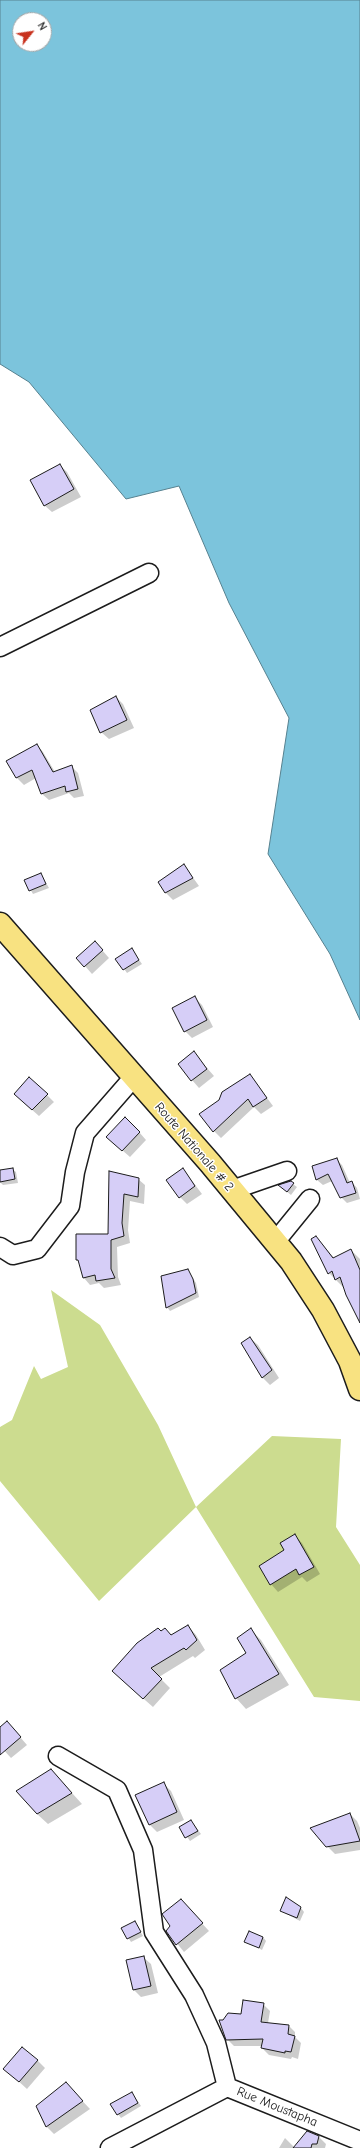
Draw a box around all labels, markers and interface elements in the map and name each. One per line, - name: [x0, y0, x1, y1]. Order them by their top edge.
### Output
- north arrow: [12, 12, 52, 52]
- text: N: [35, 20, 49, 33]
- street label: Route Nationale # 2: [151, 1099, 237, 1195]
- street label: Rue Moustapha: [234, 2084, 320, 2130]

